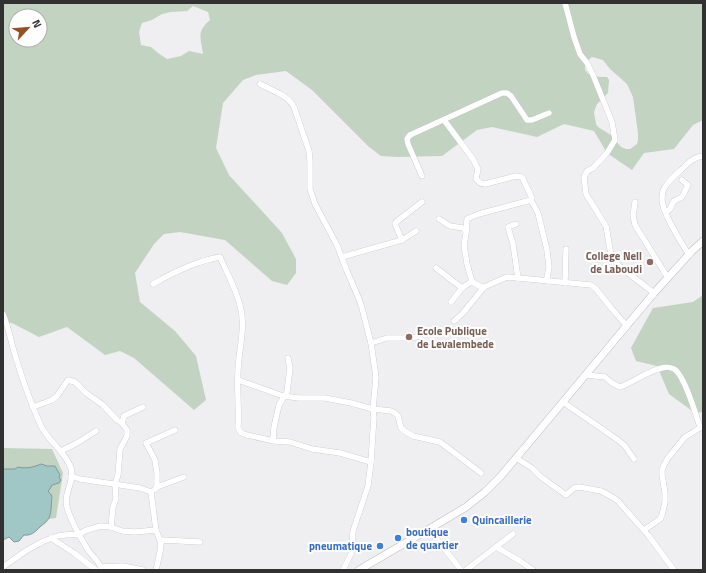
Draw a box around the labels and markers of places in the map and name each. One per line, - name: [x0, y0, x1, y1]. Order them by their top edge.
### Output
- place label: College Nell de Laboudi: [586, 248, 642, 277]
- marker: College Nell de Laboudi: [645, 257, 655, 267]
- place label: Ecole Publique de Levalembede: [417, 323, 494, 352]
- marker: Ecole Publique de Levalembede: [404, 332, 414, 342]
- place label: Quincaillerie: [472, 512, 532, 528]
- marker: Quincaillerie: [459, 515, 469, 525]
- place label: boutique de quartier: [406, 524, 458, 553]
- marker: boutique de quartier: [393, 533, 403, 543]
- place label: pneumatique: [309, 538, 372, 554]
- marker: pneumatique: [375, 541, 385, 551]

